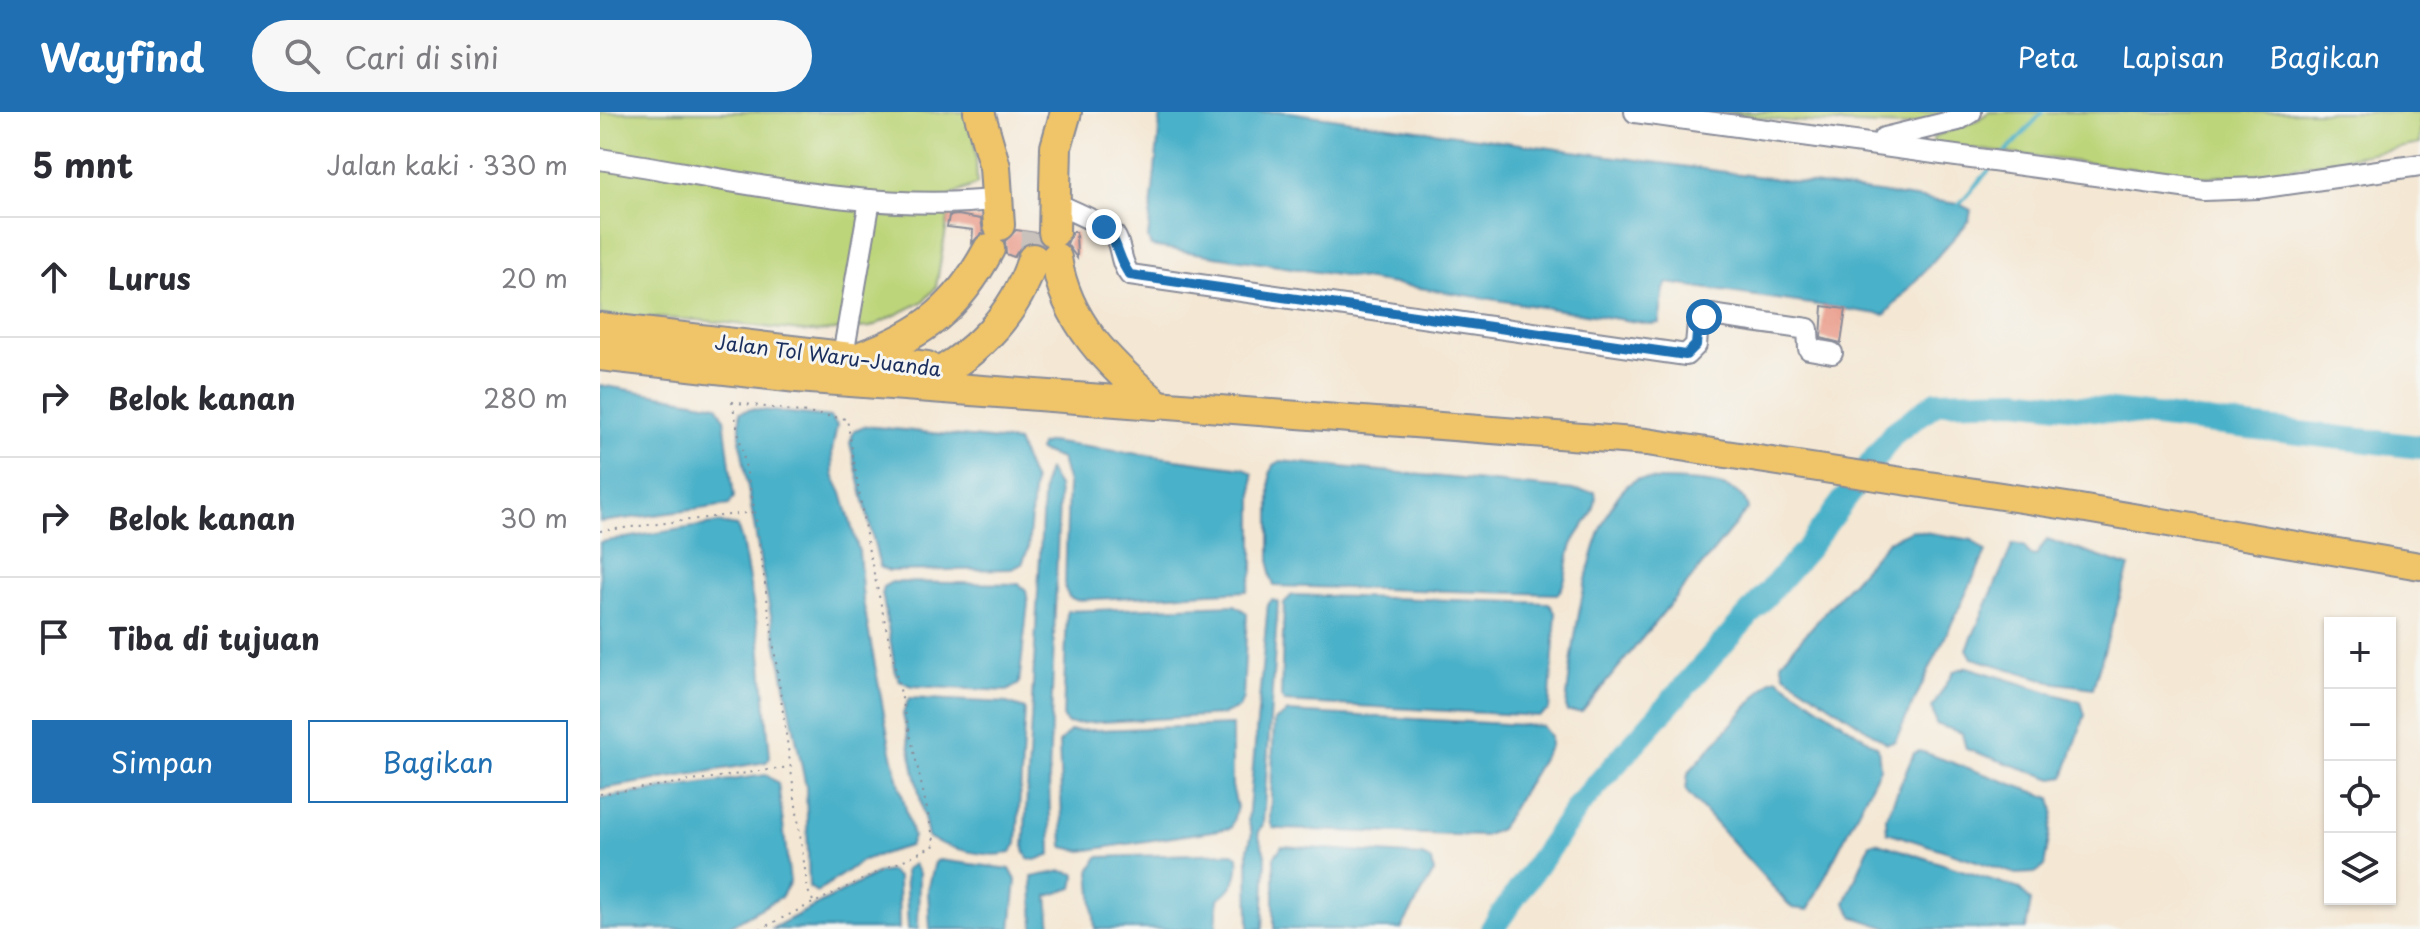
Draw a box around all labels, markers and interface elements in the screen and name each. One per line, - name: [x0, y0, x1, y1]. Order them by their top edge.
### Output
- search box: [252, 20, 812, 92]
- text: Wayfind: [40, 28, 204, 85]
- icon: search: [280, 34, 324, 78]
- text: Cari di sini: [344, 34, 499, 79]
- text: Peta: [2018, 35, 2078, 78]
- text: Lapisan: [2122, 35, 2225, 78]
- text: Bagikan: [2269, 35, 2380, 78]
- text: 5 mnt: [32, 138, 133, 190]
- text: Jalan kaki · 330 m: [327, 145, 568, 184]
- route end: [1086, 209, 1122, 245]
- icon: ahead: [32, 255, 76, 299]
- text: Lurus: [108, 255, 191, 300]
- text: 20 m: [501, 258, 568, 297]
- route start: [1686, 299, 1722, 335]
- street label: Jalan Tol Waru–Juanda: [713, 326, 944, 384]
- icon: right: [32, 375, 76, 419]
- text: Belok kanan: [108, 375, 295, 420]
- text: 280 m: [483, 378, 568, 417]
- icon: right: [32, 495, 76, 539]
- text: Belok kanan: [108, 495, 295, 540]
- text: 30 m: [500, 498, 568, 537]
- icon: arrive: [32, 615, 76, 659]
- text: Tiba di tujuan: [108, 615, 320, 660]
- map controls: [2324, 617, 2396, 905]
- button: +: [2324, 617, 2396, 689]
- button: −: [2324, 689, 2396, 761]
- button: Simpan: [32, 720, 292, 803]
- button: Bagikan: [308, 720, 568, 803]
- button: locate: [2324, 761, 2396, 833]
- button: layers: [2324, 833, 2396, 905]

